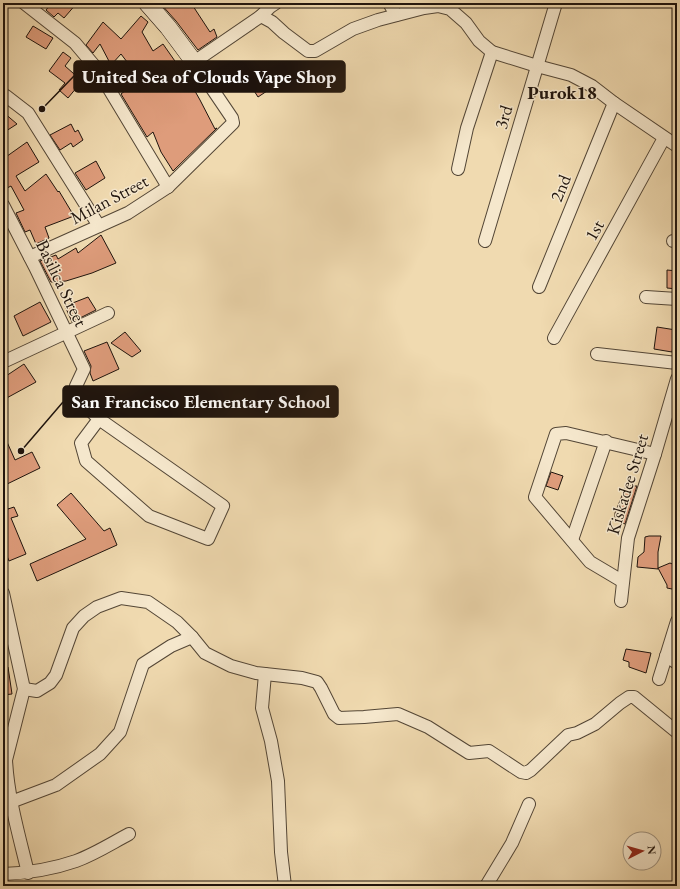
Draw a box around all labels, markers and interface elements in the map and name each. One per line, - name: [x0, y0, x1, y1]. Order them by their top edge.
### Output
- callout: United Sea of Clouds Vape Shop: [74, 61, 345, 92]
- text: United Sea of Clouds Vape Shop: [82, 64, 337, 89]
- district label: Purok18: [527, 80, 597, 105]
- street label: 3rd: [489, 101, 518, 132]
- street label: Milan Street: [66, 169, 152, 229]
- street label: 2nd: [544, 170, 576, 205]
- street label: 1st: [579, 215, 609, 244]
- street label: Basilica Street: [31, 236, 93, 331]
- callout: San Francisco Elementary School: [63, 386, 338, 417]
- text: San Francisco Elementary School: [72, 389, 331, 414]
- street label: Kiskadee Street: [601, 430, 653, 537]
- north arrow: [622, 831, 662, 871]
- text: N: [645, 845, 659, 855]

